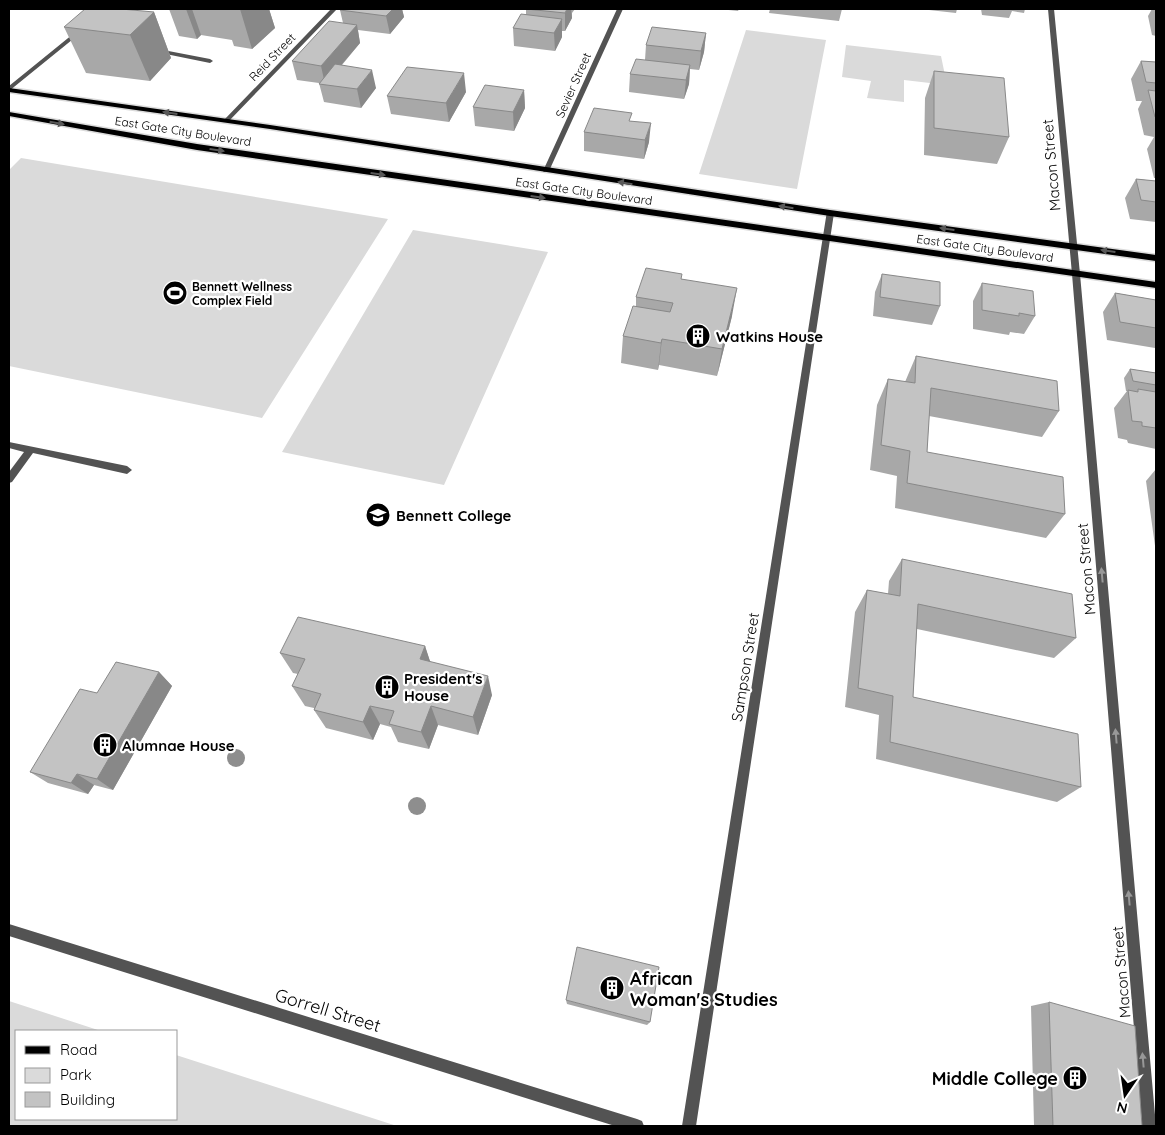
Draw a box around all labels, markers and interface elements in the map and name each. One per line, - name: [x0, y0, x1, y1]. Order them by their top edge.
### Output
- street label: Reid Street: [246, 30, 298, 84]
- street label: Sevier Street: [552, 50, 594, 120]
- one-way arrow: [162, 109, 178, 117]
- street label: East Gate City Boulevard: [114, 113, 252, 149]
- street label: Macon Street: [1038, 118, 1064, 212]
- one-way arrow: [49, 119, 65, 127]
- one-way arrow: [209, 146, 225, 154]
- one-way arrow: [370, 170, 386, 178]
- street label: East Gate City Boulevard: [515, 174, 653, 208]
- one-way arrow: [617, 178, 633, 186]
- one-way arrow: [531, 194, 547, 202]
- one-way arrow: [778, 202, 794, 210]
- one-way arrow: [939, 225, 955, 233]
- street label: East Gate City Boulevard: [916, 231, 1054, 265]
- one-way arrow: [1100, 247, 1116, 255]
- place label: Bennett Wellness Complex Field: [192, 279, 292, 308]
- sports icon: Bennett Wellness Complex Field: [162, 280, 188, 306]
- building icon: Watkins House: [685, 323, 711, 349]
- place label: Watkins House: [716, 327, 823, 346]
- school or university icon: Bennett College: [365, 502, 391, 528]
- place label: Bennett College: [396, 506, 512, 525]
- street label: Macon Street: [1073, 522, 1099, 616]
- one-way arrow: [1097, 566, 1105, 582]
- street label: Sampson Street: [727, 611, 763, 723]
- place label: President's House: [404, 669, 483, 705]
- building icon: President's House: [374, 674, 400, 700]
- one-way arrow: [1111, 728, 1119, 744]
- building icon: Alumnae House: [92, 732, 118, 758]
- place label: Alumnae House: [122, 736, 235, 755]
- one-way arrow: [1125, 890, 1133, 906]
- street label: Macon Street: [1108, 925, 1134, 1019]
- place label: African Woman's Studies: [630, 967, 778, 1011]
- building icon: African Woman's Studies: [599, 975, 625, 1001]
- street label: Gorrell Street: [272, 983, 384, 1037]
- legend: [15, 1030, 178, 1120]
- text: Road: [60, 1040, 97, 1059]
- one-way arrow: [1139, 1052, 1147, 1068]
- text: Park: [60, 1065, 92, 1084]
- building icon: Middle College: [1062, 1065, 1088, 1091]
- place label: Middle College: [932, 1067, 1058, 1090]
- north arrow: [1100, 1070, 1150, 1120]
- text: Building: [60, 1090, 115, 1109]
- text: N: [1115, 1098, 1129, 1118]

